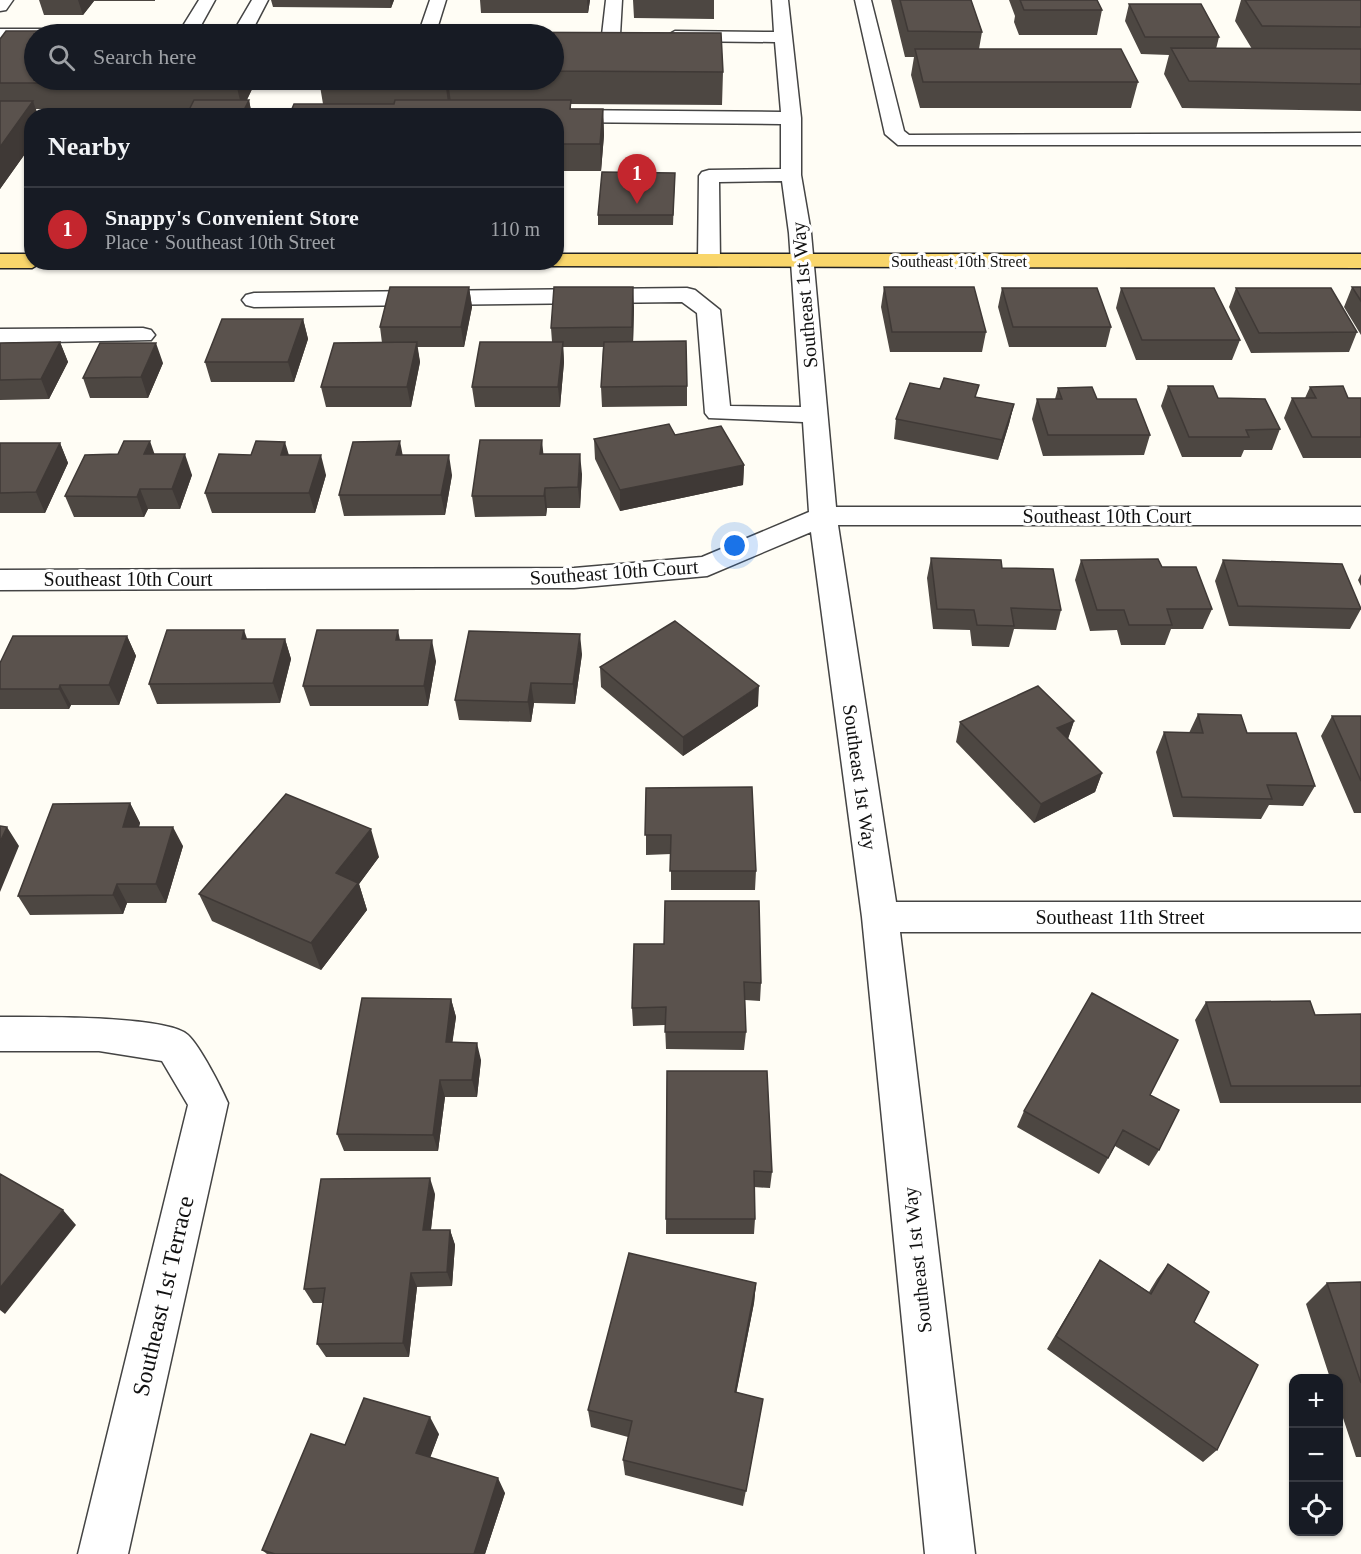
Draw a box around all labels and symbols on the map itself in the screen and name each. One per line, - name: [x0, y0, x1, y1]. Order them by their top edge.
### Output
- pin: 1: [618, 154, 656, 204]
- street label: Southeast 1st Way: [787, 221, 822, 369]
- street label: Southeast 10th Street: [891, 253, 1028, 270]
- street label: Southeast 10th Court: [1023, 505, 1192, 527]
- your location: [720, 531, 749, 560]
- street label: Southeast 10th Court: [529, 555, 699, 589]
- street label: Southeast 10th Court: [44, 568, 213, 590]
- street label: Southeast 1st Way: [838, 703, 881, 851]
- street label: Southeast 11th Street: [1035, 906, 1205, 928]
- street label: Southeast 1st Way: [898, 1186, 937, 1334]
- street label: Southeast 1st Terrace: [127, 1193, 199, 1399]

